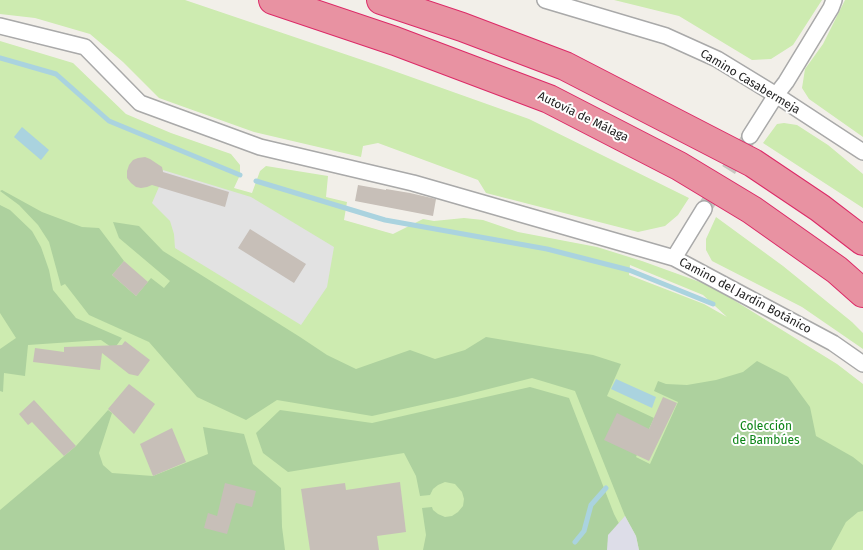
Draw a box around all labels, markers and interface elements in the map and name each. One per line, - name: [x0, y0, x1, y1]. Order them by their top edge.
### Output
- street label: Camino Casabermeja: [697, 46, 803, 118]
- street label: Autovía de Málaga: [535, 89, 631, 145]
- street label: Camino del Jardín Botánico: [676, 255, 814, 337]
- park label: Colección de Bambúes: [732, 420, 800, 448]

